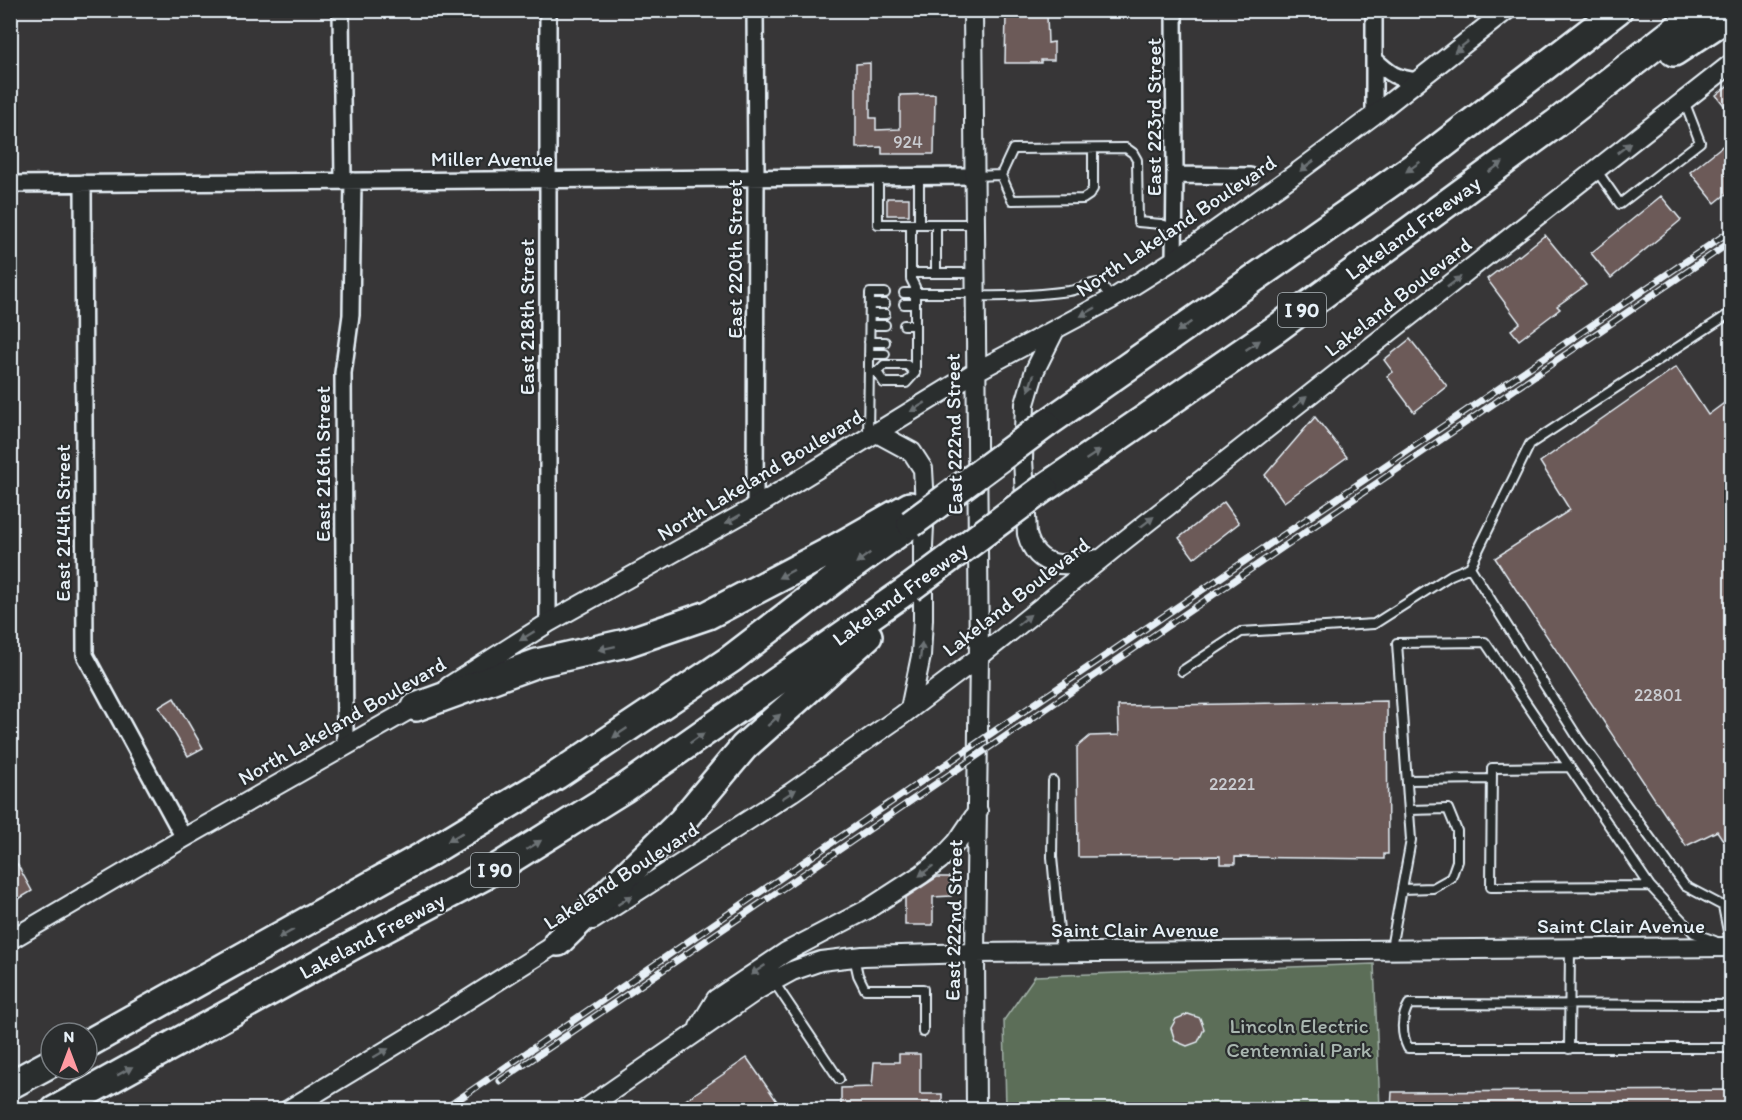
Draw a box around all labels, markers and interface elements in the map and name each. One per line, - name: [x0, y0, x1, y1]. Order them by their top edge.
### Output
- street label: East 223rd Street: [1141, 38, 1166, 196]
- one-way arrow: [1454, 40, 1469, 52]
- house number: 924: [893, 131, 923, 153]
- one-way arrow: [1616, 143, 1631, 155]
- street label: Miller Avenue: [431, 146, 553, 171]
- street label: North Lakeland Boulevard: [1071, 149, 1280, 302]
- one-way arrow: [1299, 159, 1314, 171]
- one-way arrow: [1405, 161, 1421, 173]
- one-way arrow: [1488, 162, 1503, 174]
- street label: Lakeland Freeway: [1340, 170, 1485, 285]
- street label: East 220th Street: [722, 179, 747, 339]
- street label: Lakeland Boulevard: [1319, 231, 1476, 362]
- street label: East 218th Street: [514, 239, 539, 395]
- one-way arrow: [1446, 276, 1461, 288]
- road number: I 90: [1278, 293, 1326, 327]
- one-way arrow: [1079, 307, 1096, 317]
- one-way arrow: [1177, 321, 1193, 333]
- one-way arrow: [1245, 339, 1262, 350]
- street label: East 222nd Street: [940, 353, 967, 515]
- one-way arrow: [1025, 374, 1035, 392]
- street label: East 216th Street: [310, 386, 335, 542]
- one-way arrow: [1293, 396, 1308, 408]
- one-way arrow: [910, 401, 926, 412]
- street label: North Lakeland Boulevard: [652, 403, 867, 546]
- street label: East 214th Street: [50, 444, 75, 602]
- one-way arrow: [1084, 449, 1100, 461]
- one-way arrow: [724, 514, 741, 524]
- one-way arrow: [1139, 516, 1155, 529]
- street label: Lakeland Boulevard: [937, 531, 1094, 662]
- street label: Lakeland Freeway: [827, 536, 972, 651]
- one-way arrow: [856, 552, 872, 564]
- one-way arrow: [778, 569, 795, 579]
- one-way arrow: [1017, 614, 1032, 626]
- one-way arrow: [519, 631, 535, 642]
- one-way arrow: [916, 642, 926, 661]
- one-way arrow: [598, 643, 616, 653]
- street label: North Lakeland Boulevard: [234, 651, 450, 790]
- house number: 22801: [1634, 684, 1682, 706]
- one-way arrow: [766, 714, 781, 727]
- one-way arrow: [612, 727, 628, 739]
- one-way arrow: [689, 733, 705, 744]
- house number: 22221: [1209, 773, 1255, 795]
- one-way arrow: [781, 789, 797, 800]
- street label: Lakeland Boulevard: [539, 816, 703, 935]
- one-way arrow: [447, 831, 463, 842]
- street label: East 222nd Street: [940, 839, 967, 1001]
- one-way arrow: [526, 840, 542, 851]
- road number: I 90: [471, 853, 519, 887]
- one-way arrow: [918, 864, 933, 876]
- street label: Lakeland Freeway: [295, 887, 449, 984]
- one-way arrow: [617, 894, 633, 905]
- street label: Saint Clair Avenue: [1537, 913, 1705, 938]
- street label: Saint Clair Avenue: [1051, 917, 1219, 942]
- one-way arrow: [277, 929, 294, 939]
- one-way arrow: [750, 965, 767, 976]
- park label: Lincoln Electric Centennial Park: [1226, 1013, 1372, 1062]
- north arrow: [39, 1021, 99, 1081]
- text: N: [64, 1027, 74, 1046]
- one-way arrow: [373, 1048, 389, 1059]
- one-way arrow: [116, 1066, 133, 1076]

